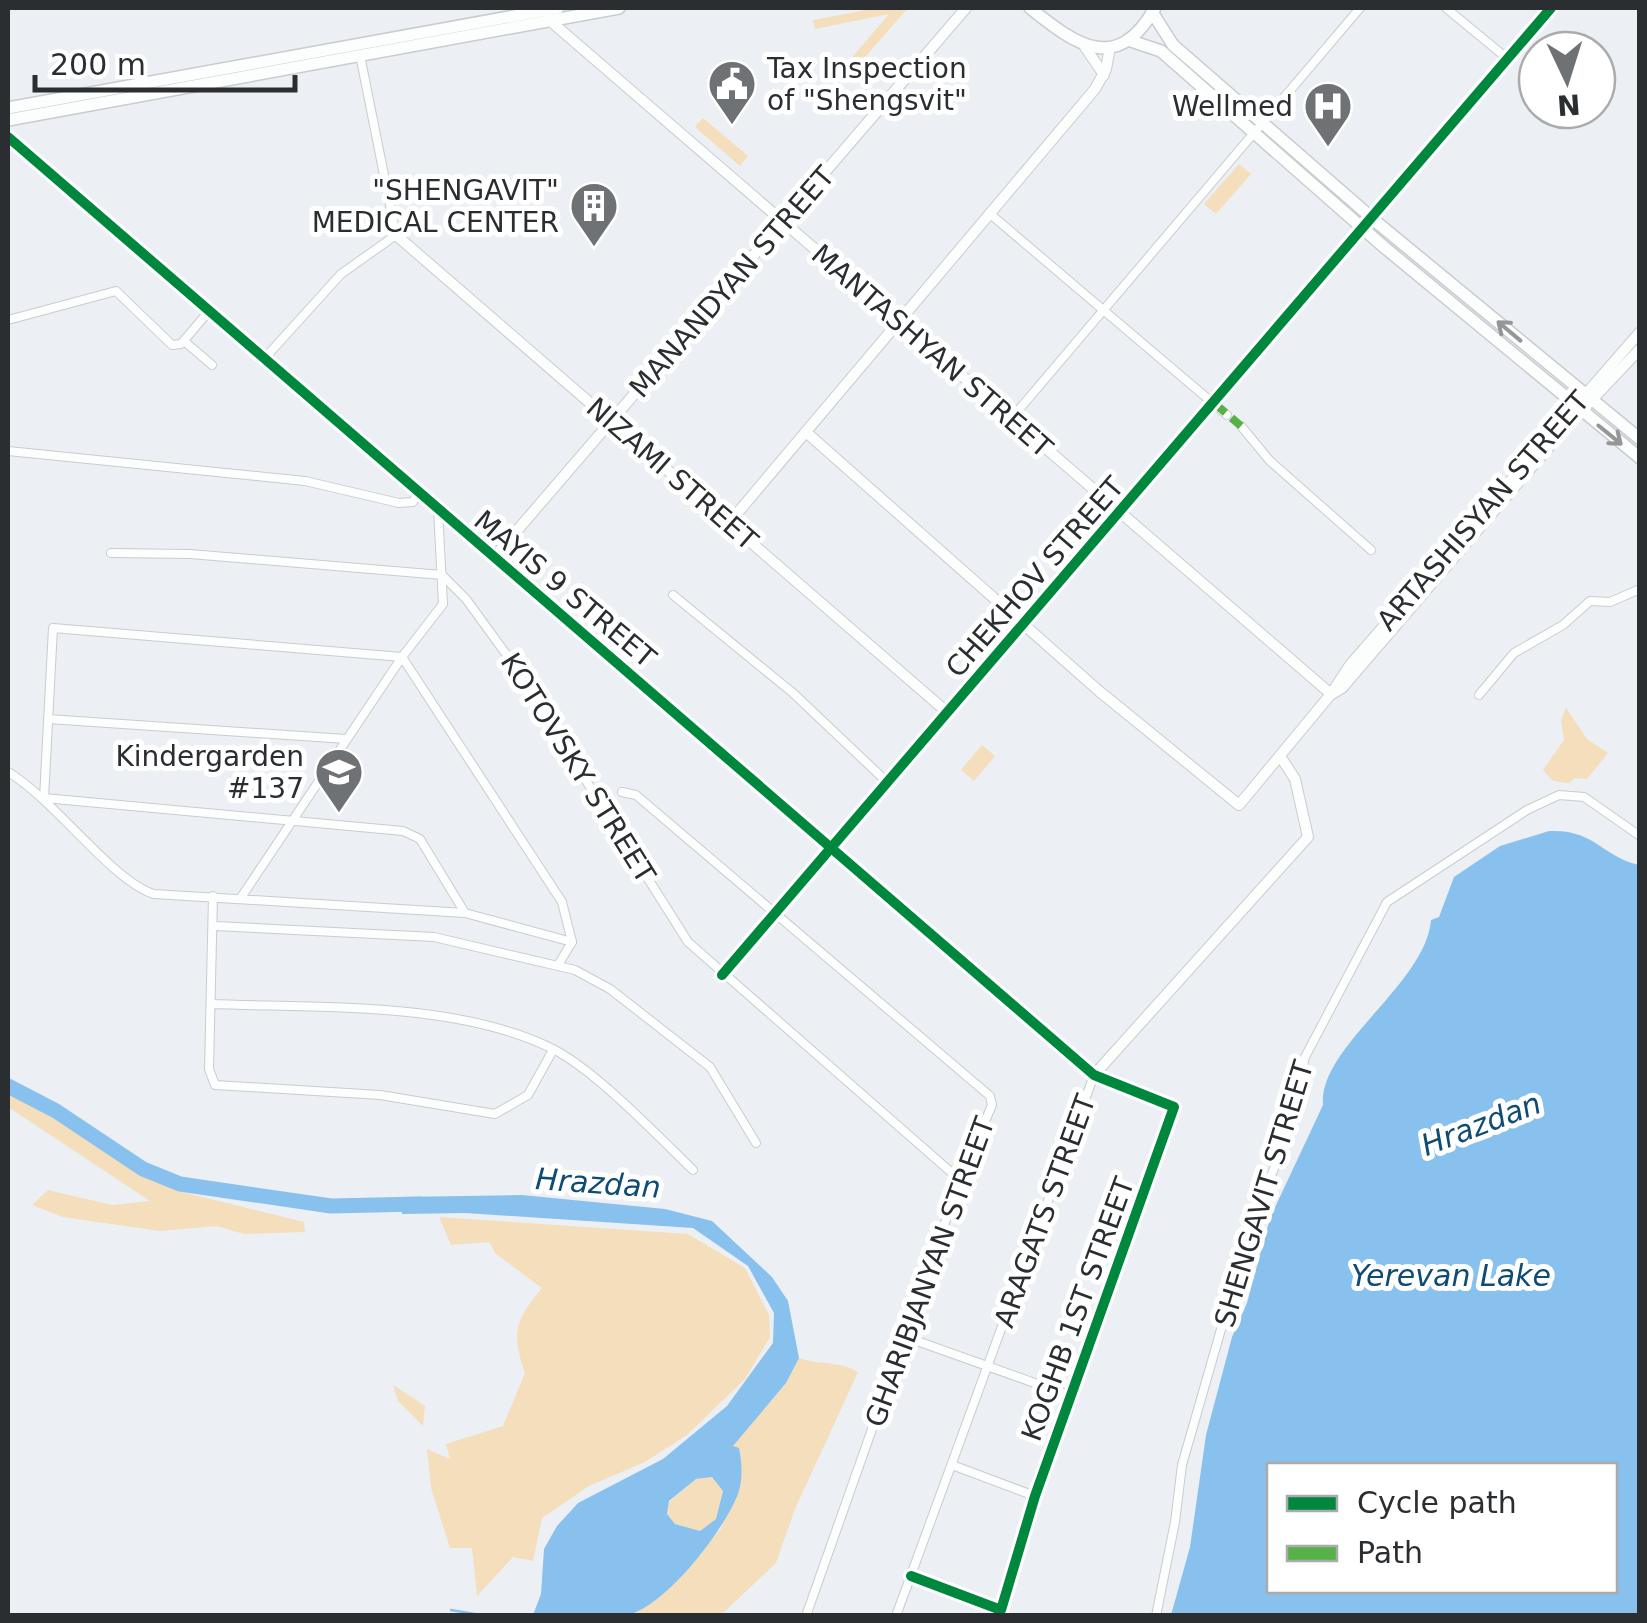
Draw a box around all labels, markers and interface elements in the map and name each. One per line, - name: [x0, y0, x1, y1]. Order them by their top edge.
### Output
- scale bar: [35, 30, 295, 92]
- north arrow: [1517, 30, 1617, 130]
- text: 200 m: [50, 47, 146, 82]
- place label: Tax Inspection of "Shengsvit": [766, 52, 967, 117]
- public building icon: Tax Inspection of "Shengsvit": [706, 58, 758, 126]
- hospital icon: Wellmed: [1302, 80, 1354, 148]
- text: N: [1556, 87, 1582, 122]
- place label: Wellmed: [1172, 90, 1293, 123]
- street label: MANANDYAN STREET: [623, 159, 842, 404]
- place label: "SHENGAVIT" MEDICAL CENTER: [312, 174, 559, 239]
- building icon: "SHENGAVIT" MEDICAL CENTER: [568, 180, 620, 248]
- street label: MANTASHYAN STREET: [805, 238, 1060, 465]
- one-way arrow: [1497, 320, 1522, 343]
- street label: ARTASHISYAN STREET: [1370, 384, 1597, 637]
- street label: NIZAMI STREET: [580, 391, 765, 558]
- one-way arrow: [1596, 424, 1623, 445]
- street label: CHEKHOV STREET: [939, 470, 1131, 684]
- street label: MAYIS 9 STREET: [468, 503, 663, 675]
- street label: KOTOVSKY STREET: [494, 647, 663, 890]
- place label: Kindergarden #137: [115, 740, 304, 805]
- school or university icon: Kindergarden #137: [313, 746, 365, 814]
- street label: SHENGAVIT STREET: [1208, 1056, 1320, 1331]
- water label: Hrazdan: [1416, 1085, 1546, 1163]
- street label: ARAGATS STREET: [988, 1089, 1103, 1332]
- street label: GHARIBJANYAN STREET: [858, 1112, 1002, 1431]
- water label: Hrazdan: [534, 1161, 662, 1205]
- street label: KOGHB 1ST STREET: [1015, 1172, 1141, 1445]
- water label: Yerevan Lake: [1351, 1258, 1551, 1293]
- legend: [1267, 1463, 1617, 1593]
- text: Cycle path: [1357, 1485, 1517, 1520]
- text: Path: [1357, 1535, 1423, 1570]

